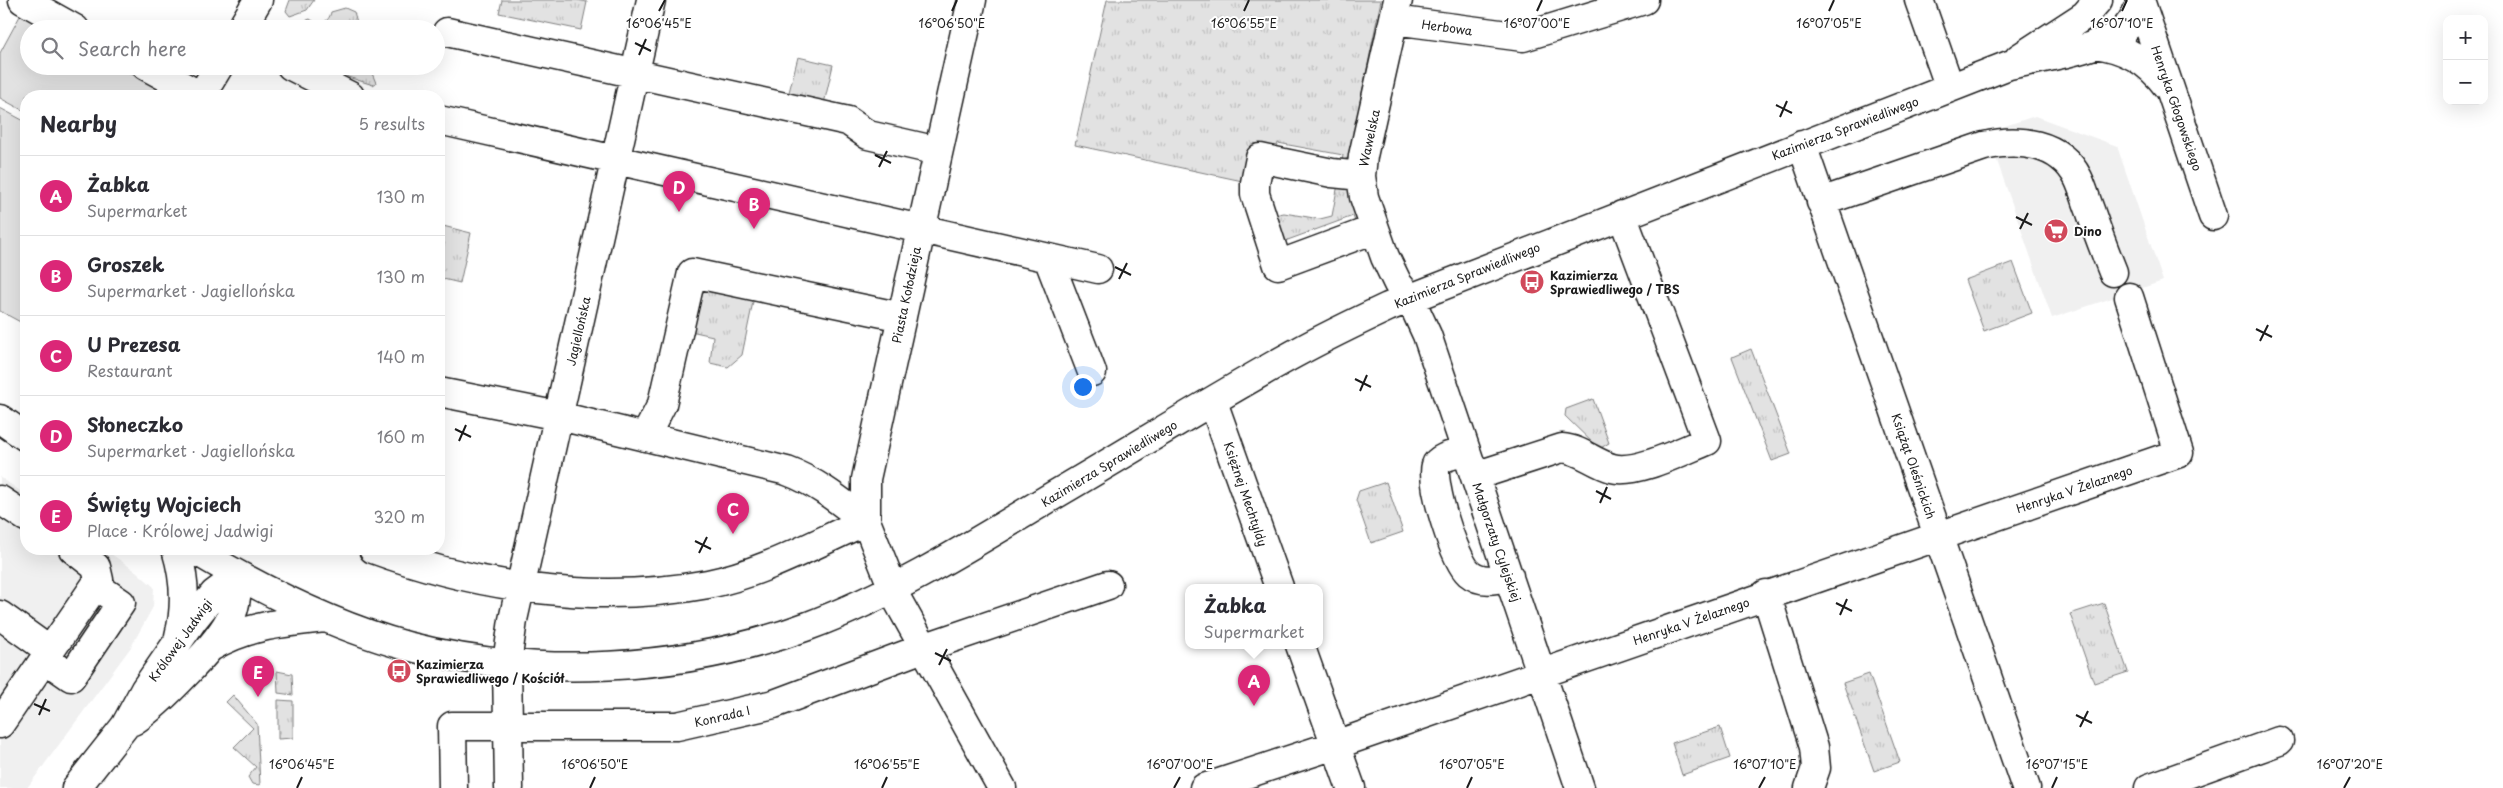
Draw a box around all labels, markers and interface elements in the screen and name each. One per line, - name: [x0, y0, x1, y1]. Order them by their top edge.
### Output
- text: 16°06'45"E: [626, 14, 692, 32]
- text: 16°06'50"E: [919, 14, 985, 32]
- text: 16°06'55"E: [1211, 14, 1277, 32]
- text: 16°07'00"E: [1504, 14, 1570, 32]
- text: 16°07'05"E: [1796, 14, 1862, 32]
- text: 16°07'10"E: [2090, 14, 2154, 32]
- street label: Herbowa: [1420, 15, 1474, 40]
- map controls: [2443, 15, 2488, 105]
- button: +: [2443, 15, 2488, 60]
- search box: [20, 20, 445, 75]
- icon: search: [38, 34, 66, 62]
- text: Search here: [78, 34, 187, 62]
- street label: Henryka Głogowskiego: [2147, 43, 2207, 173]
- button: −: [2443, 60, 2488, 105]
- street label: Kazimierza Sprawiedliwego: [1769, 92, 1921, 164]
- text: Nearby: [40, 107, 117, 139]
- street label: Wawelska: [1354, 107, 1384, 168]
- text: 5 results: [358, 111, 425, 135]
- text: Żabka: [87, 170, 150, 198]
- pin: D: [663, 171, 695, 212]
- text: A: [50, 184, 62, 208]
- text: 130 m: [377, 184, 425, 208]
- pin: B: [738, 188, 770, 229]
- text: Supermarket: [87, 198, 187, 222]
- supermarket icon: Dino: [2043, 218, 2069, 244]
- place label: Dino: [2074, 222, 2102, 240]
- street label: Kazimierza Sprawiedliwego: [1391, 237, 1543, 313]
- street label: Piasta Kołodzieja: [887, 244, 925, 345]
- text: Groszek: [87, 250, 164, 278]
- text: B: [51, 264, 61, 288]
- text: 130 m: [377, 264, 425, 288]
- place label: Kazimierza Sprawiedliwego / TBS: [1550, 266, 1680, 298]
- bus stop icon: Kazimierza Sprawiedliwego / TBS: [1519, 269, 1545, 295]
- text: Supermarket · Jagiellońska: [87, 278, 295, 302]
- street label: Jagiellońska: [561, 294, 595, 367]
- text: U Prezesa: [87, 330, 180, 358]
- text: C: [50, 344, 62, 368]
- text: 140 m: [377, 344, 425, 368]
- text: Restaurant: [87, 358, 173, 382]
- your location: [1070, 374, 1096, 400]
- text: Słoneczko: [87, 410, 183, 438]
- street label: Książąt Oleśnickich: [1887, 411, 1941, 521]
- street label: Kazimierza Sprawiedliwego: [1038, 415, 1181, 511]
- text: D: [50, 424, 62, 448]
- text: 160 m: [377, 424, 425, 448]
- text: Supermarket · Jagiellońska: [87, 438, 295, 462]
- street label: Księżnej Mechtyldy: [1220, 439, 1272, 549]
- street label: Henryka V Żelaznego: [2013, 461, 2135, 517]
- street label: Małgorzaty Cylejskiej: [1468, 480, 1526, 604]
- text: Święty Wojciech: [87, 490, 241, 518]
- pin: C: [717, 493, 749, 534]
- text: E: [51, 504, 61, 528]
- text: 320 m: [374, 504, 425, 528]
- text: Place · Królowej Jadwigi: [87, 518, 274, 542]
- popup: [1185, 584, 1323, 649]
- text: Żabka: [1204, 591, 1266, 619]
- street label: Henryka V Żelaznego: [1630, 593, 1752, 649]
- street label: Królowej Jadwigi: [144, 595, 216, 685]
- text: Supermarket: [1204, 619, 1304, 643]
- place label: Kazimierza Sprawiedliwego / Kościół: [416, 655, 565, 687]
- pin: E: [242, 656, 274, 697]
- bus stop icon: Kazimierza Sprawiedliwego / Kościół: [386, 658, 412, 684]
- pin: A: [1238, 665, 1270, 706]
- street label: Konrada I: [692, 701, 752, 731]
- text: 16°06'45"E: [269, 755, 335, 773]
- text: 16°06'50"E: [562, 755, 628, 773]
- text: 16°06'55"E: [854, 755, 920, 773]
- text: 16°07'00"E: [1147, 755, 1213, 773]
- text: 16°07'05"E: [1439, 755, 1505, 773]
- text: 16°07'10"E: [1733, 755, 1797, 773]
- text: 16°07'15"E: [2026, 755, 2088, 773]
- text: 16°07'20"E: [2317, 755, 2383, 773]

